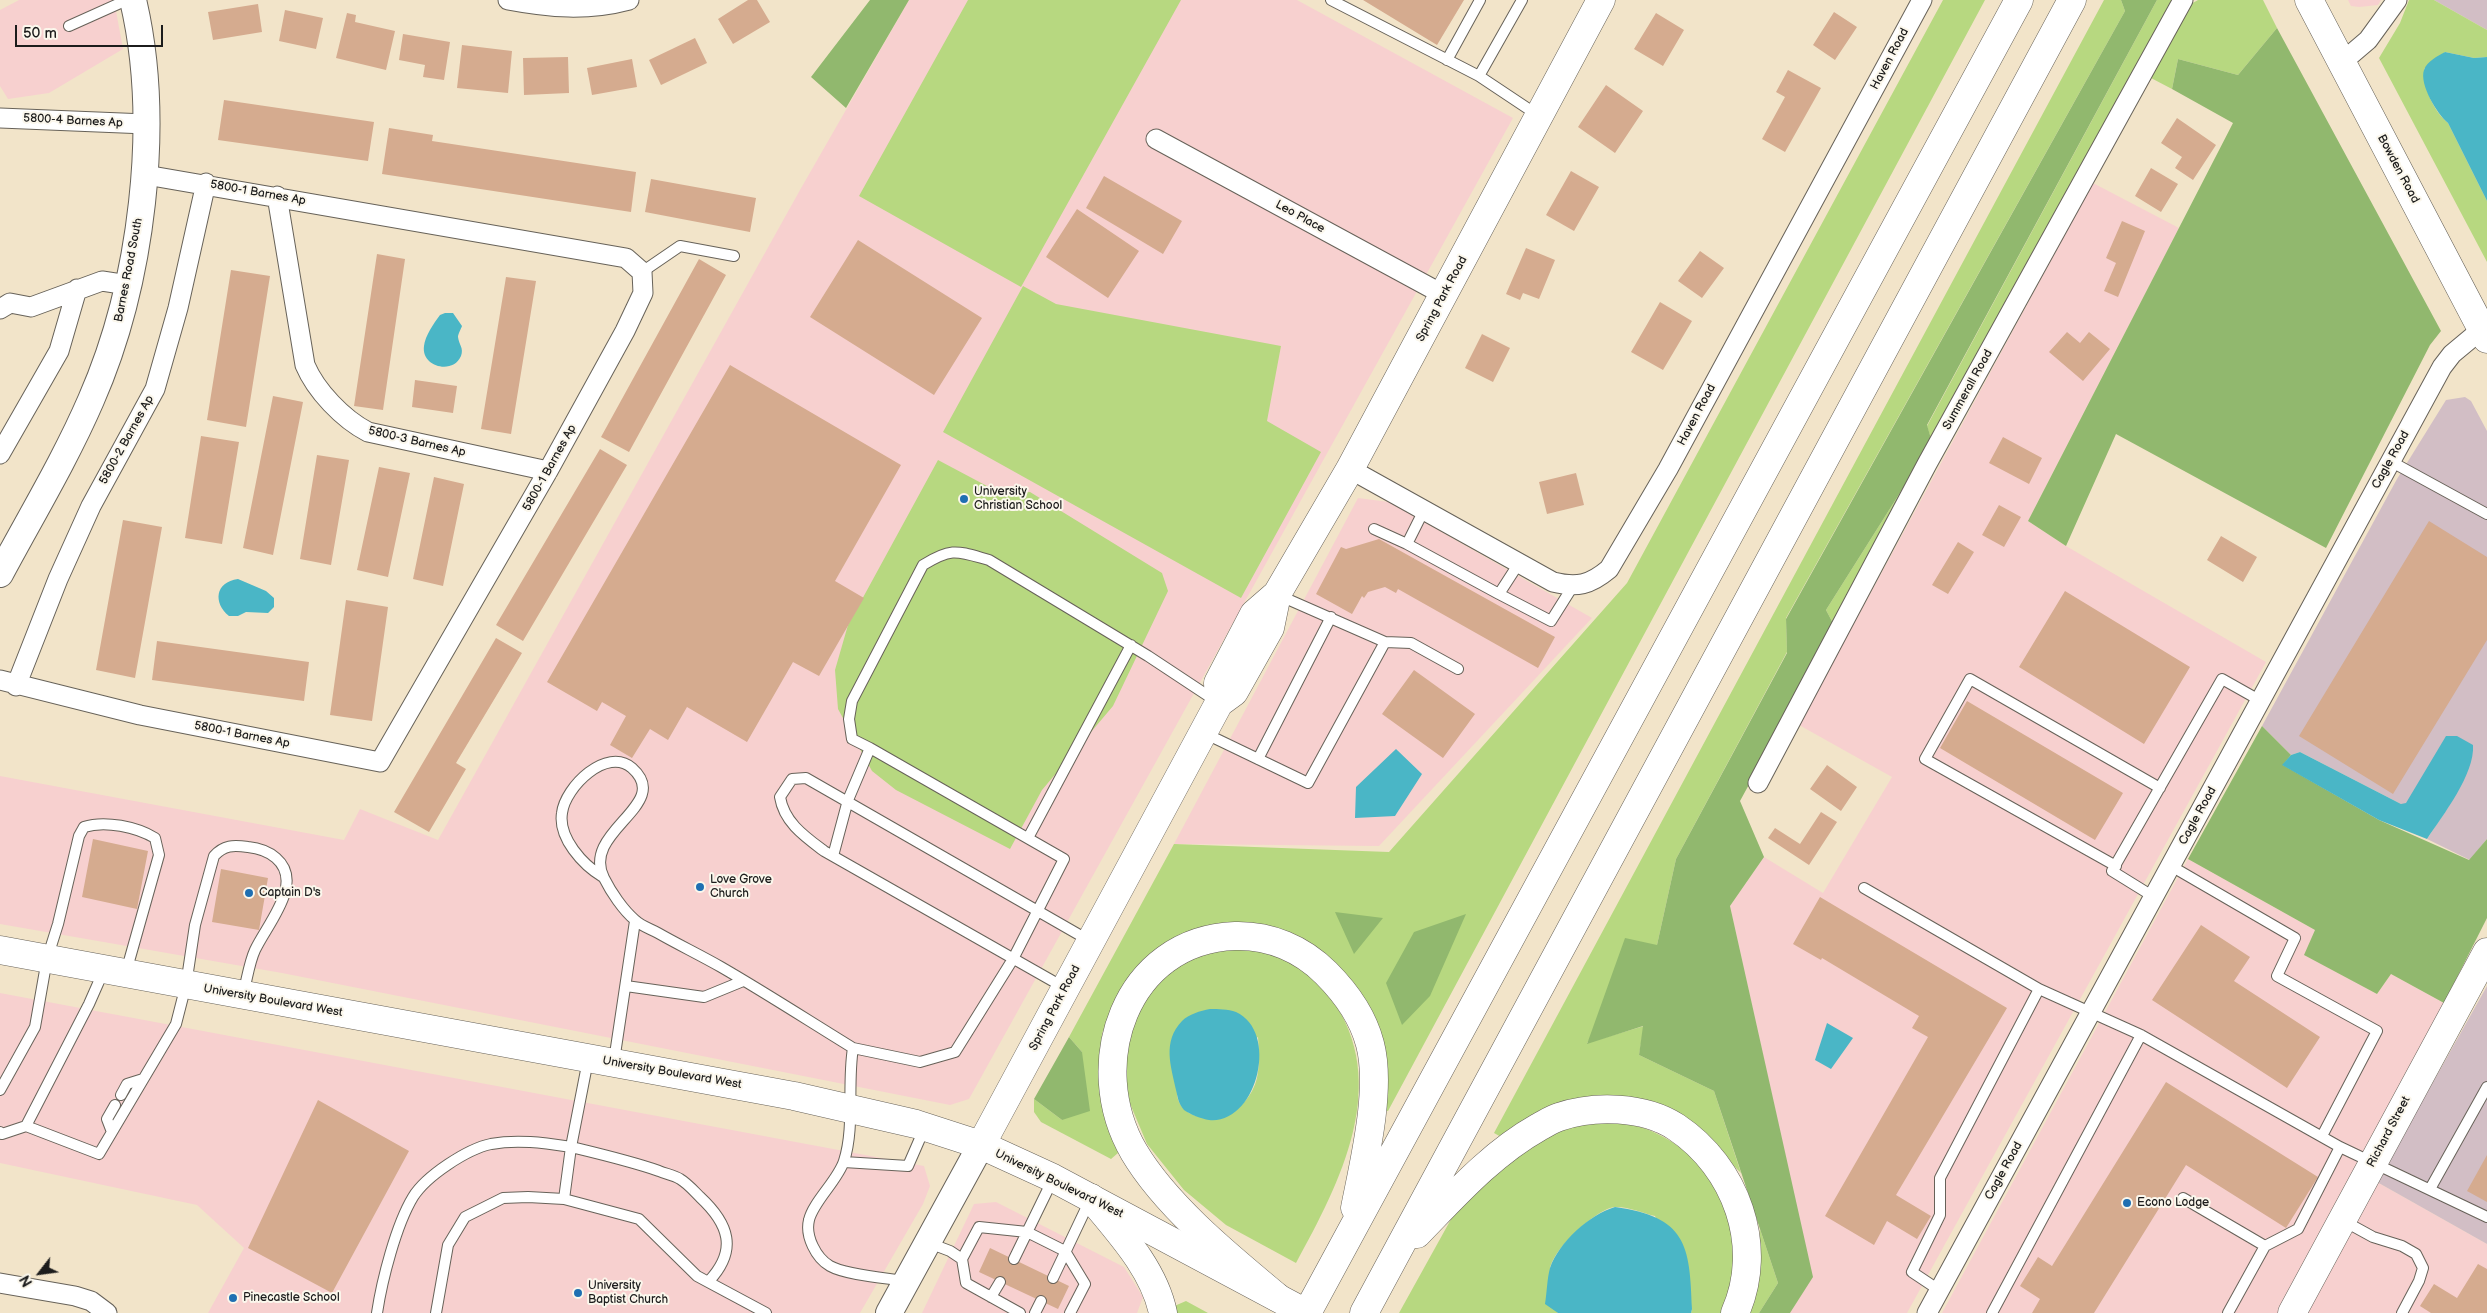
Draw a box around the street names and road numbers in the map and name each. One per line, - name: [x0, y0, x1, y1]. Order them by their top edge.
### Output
- street label: Haven Road: [1868, 26, 1912, 92]
- street label: 5800-4 Barnes Ap: [23, 111, 123, 131]
- street label: Bowden Road: [2374, 132, 2422, 206]
- street label: 5800-1 Barnes Ap: [209, 177, 307, 209]
- street label: Leo Place: [1273, 198, 1327, 236]
- street label: Barnes Road South: [112, 217, 146, 323]
- street label: Spring Park Road: [1413, 254, 1471, 344]
- street label: Summerall Road: [1940, 347, 1996, 433]
- street label: Haven Road: [1675, 382, 1719, 448]
- street label: 5800-2 Barnes Ap: [97, 393, 157, 487]
- street label: 5800-1 Barnes Ap: [520, 422, 580, 514]
- street label: 5800-3 Barnes Ap: [367, 424, 467, 460]
- street label: Cagle Road: [2369, 428, 2413, 492]
- street label: 5800-1 Barnes Ap: [193, 719, 291, 751]
- street label: Cagle Road: [2176, 784, 2220, 848]
- street label: Spring Park Road: [1026, 963, 1084, 1053]
- street label: University Boulevard West: [202, 982, 344, 1020]
- street label: University Boulevard West: [601, 1054, 743, 1092]
- street label: Richard Street: [2364, 1094, 2414, 1170]
- street label: Cagle Road: [1982, 1139, 2026, 1203]
- street label: University Boulevard West: [992, 1147, 1126, 1221]

